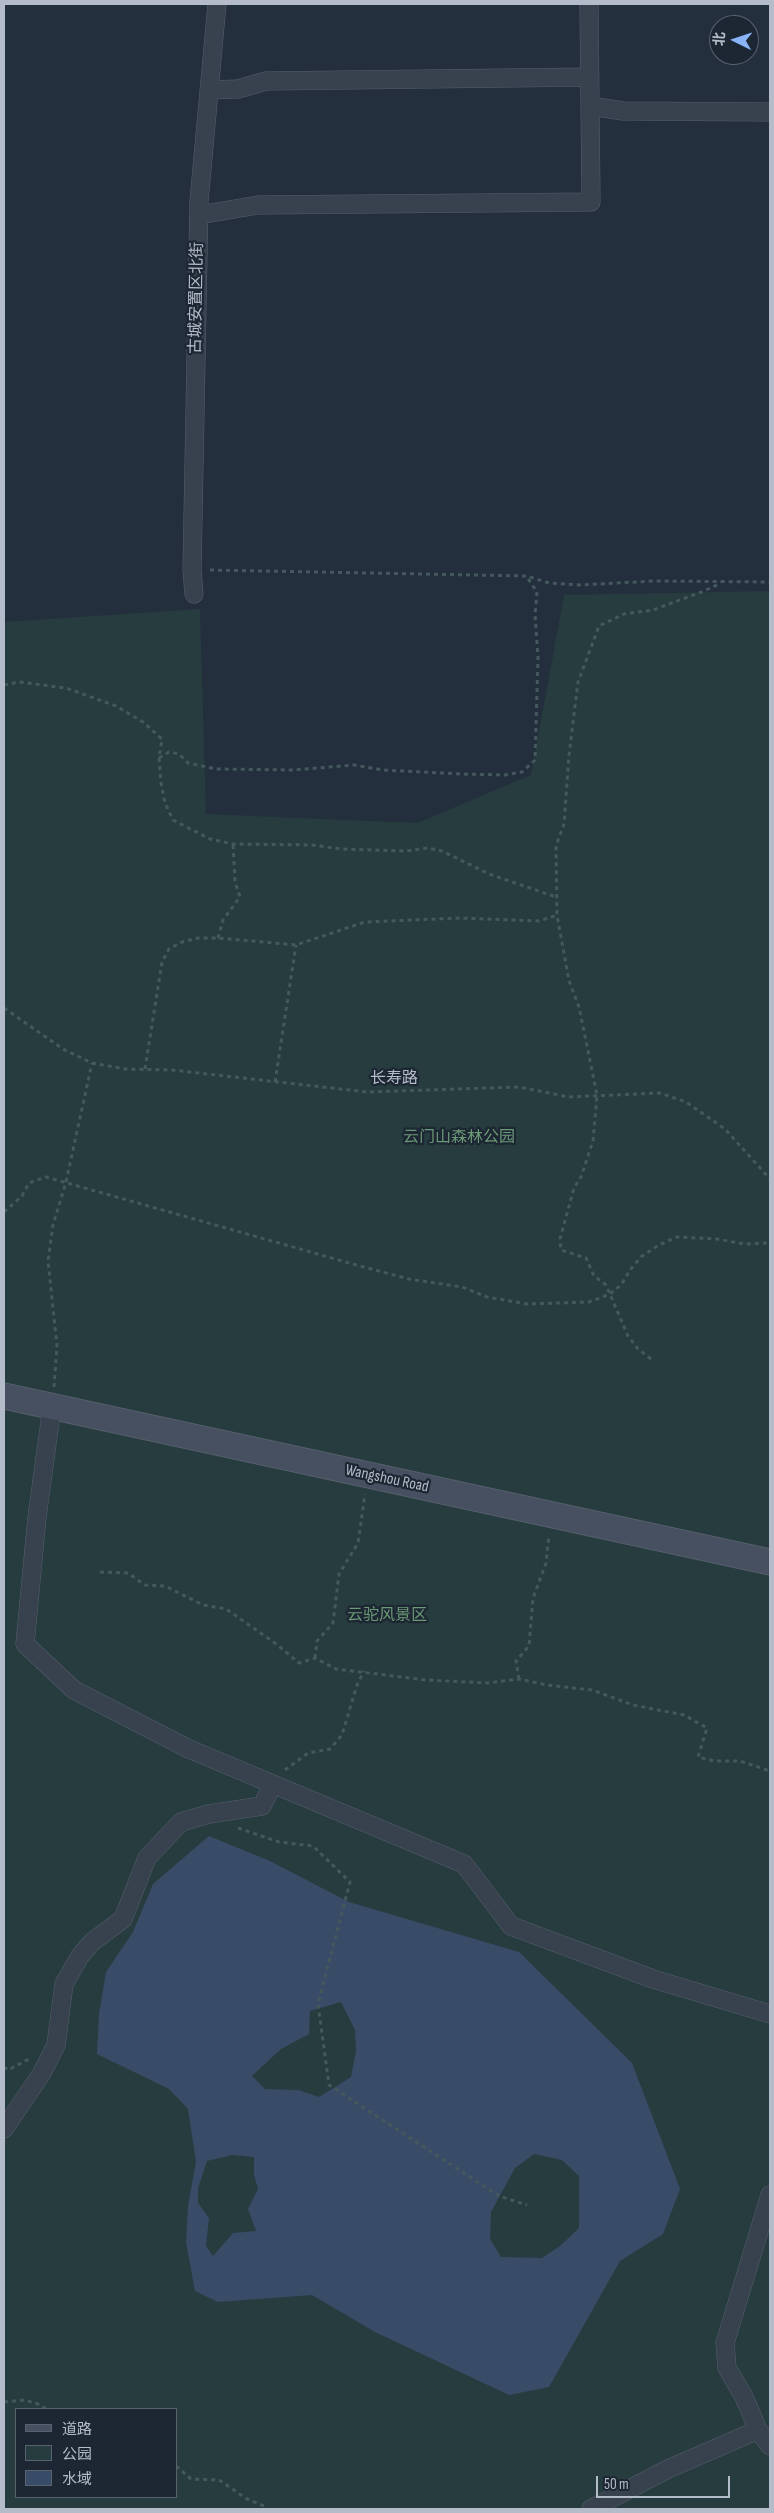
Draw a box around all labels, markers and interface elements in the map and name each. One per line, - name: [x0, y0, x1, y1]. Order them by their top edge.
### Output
- north arrow: [709, 15, 759, 65]
- text: 北: [711, 31, 729, 47]
- street label: 古城安置区北街: [186, 242, 208, 354]
- street label: 长寿路: [370, 1069, 418, 1089]
- park label: 云门山森林公园: [403, 1128, 515, 1148]
- street label: Wangshou Road: [344, 1461, 430, 1497]
- park label: 云驼风景区: [347, 1606, 427, 1626]
- legend: [15, 2408, 178, 2498]
- text: 道路: [62, 2420, 92, 2439]
- text: 公园: [62, 2445, 92, 2464]
- scale bar: [599, 2466, 733, 2498]
- text: 水域: [62, 2470, 92, 2489]
- text: 50 m: [604, 2475, 629, 2494]

